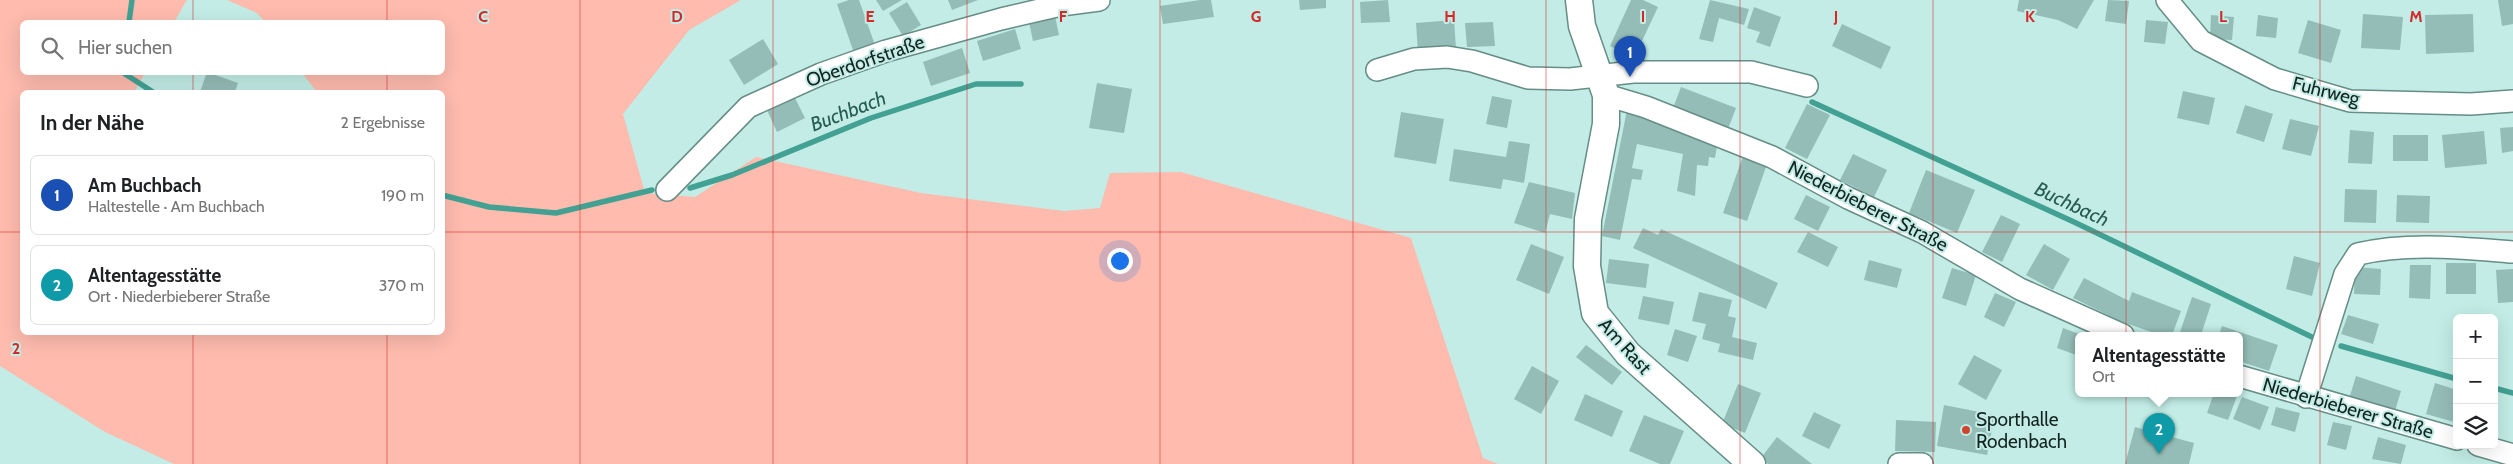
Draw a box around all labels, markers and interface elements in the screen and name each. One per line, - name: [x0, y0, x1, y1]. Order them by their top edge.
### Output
- text: C: [478, 7, 488, 26]
- text: D: [671, 7, 683, 26]
- text: E: [865, 7, 875, 26]
- text: F: [1059, 7, 1068, 26]
- text: G: [1251, 7, 1261, 26]
- text: H: [1444, 7, 1456, 26]
- text: I: [1641, 7, 1645, 26]
- text: J: [1833, 7, 1838, 26]
- text: K: [2025, 7, 2035, 26]
- text: L: [2219, 7, 2227, 26]
- text: M: [2409, 7, 2423, 26]
- search box: [20, 20, 445, 75]
- street label: Oberdorfstraße: [803, 30, 927, 92]
- icon: search: [38, 34, 66, 62]
- text: Hier suchen: [78, 36, 172, 59]
- pin: 1: [1614, 36, 1646, 77]
- street label: Fuhrweg: [2290, 72, 2362, 111]
- water label: Buchbach: [807, 86, 889, 136]
- text: In der Nähe: [40, 110, 144, 135]
- text: 2 Ergebnisse: [341, 113, 425, 132]
- street label: Niederbieberer Straße: [1784, 156, 1952, 256]
- text: Am Buchbach: [88, 174, 201, 197]
- water label: Buchbach: [2031, 176, 2113, 232]
- text: 1: [54, 186, 60, 205]
- text: 190 m: [381, 186, 424, 205]
- text: Haltestelle · Am Buchbach: [88, 197, 265, 216]
- your location: [1107, 248, 1133, 274]
- text: Altentagesstätte: [88, 264, 221, 287]
- text: 2: [53, 276, 61, 295]
- text: 370 m: [379, 276, 424, 295]
- text: Ort · Niederbieberer Straße: [88, 287, 270, 306]
- street label: Am Rast: [1594, 313, 1656, 379]
- map controls: [2453, 314, 2498, 449]
- button: +: [2453, 314, 2498, 359]
- popup: [2075, 332, 2243, 397]
- text: 2: [12, 339, 20, 358]
- text: Altentagesstätte: [2092, 344, 2226, 367]
- button: −: [2453, 359, 2498, 404]
- text: Ort: [2092, 367, 2115, 386]
- street label: Niederbieberer Straße: [2260, 373, 2436, 443]
- button: layers: [2453, 404, 2498, 449]
- place label: Sporthalle Rodenbach: [1976, 408, 2067, 453]
- pin: 2: [2143, 413, 2175, 454]
- marker: Sporthalle Rodenbach: [1960, 424, 1972, 436]

